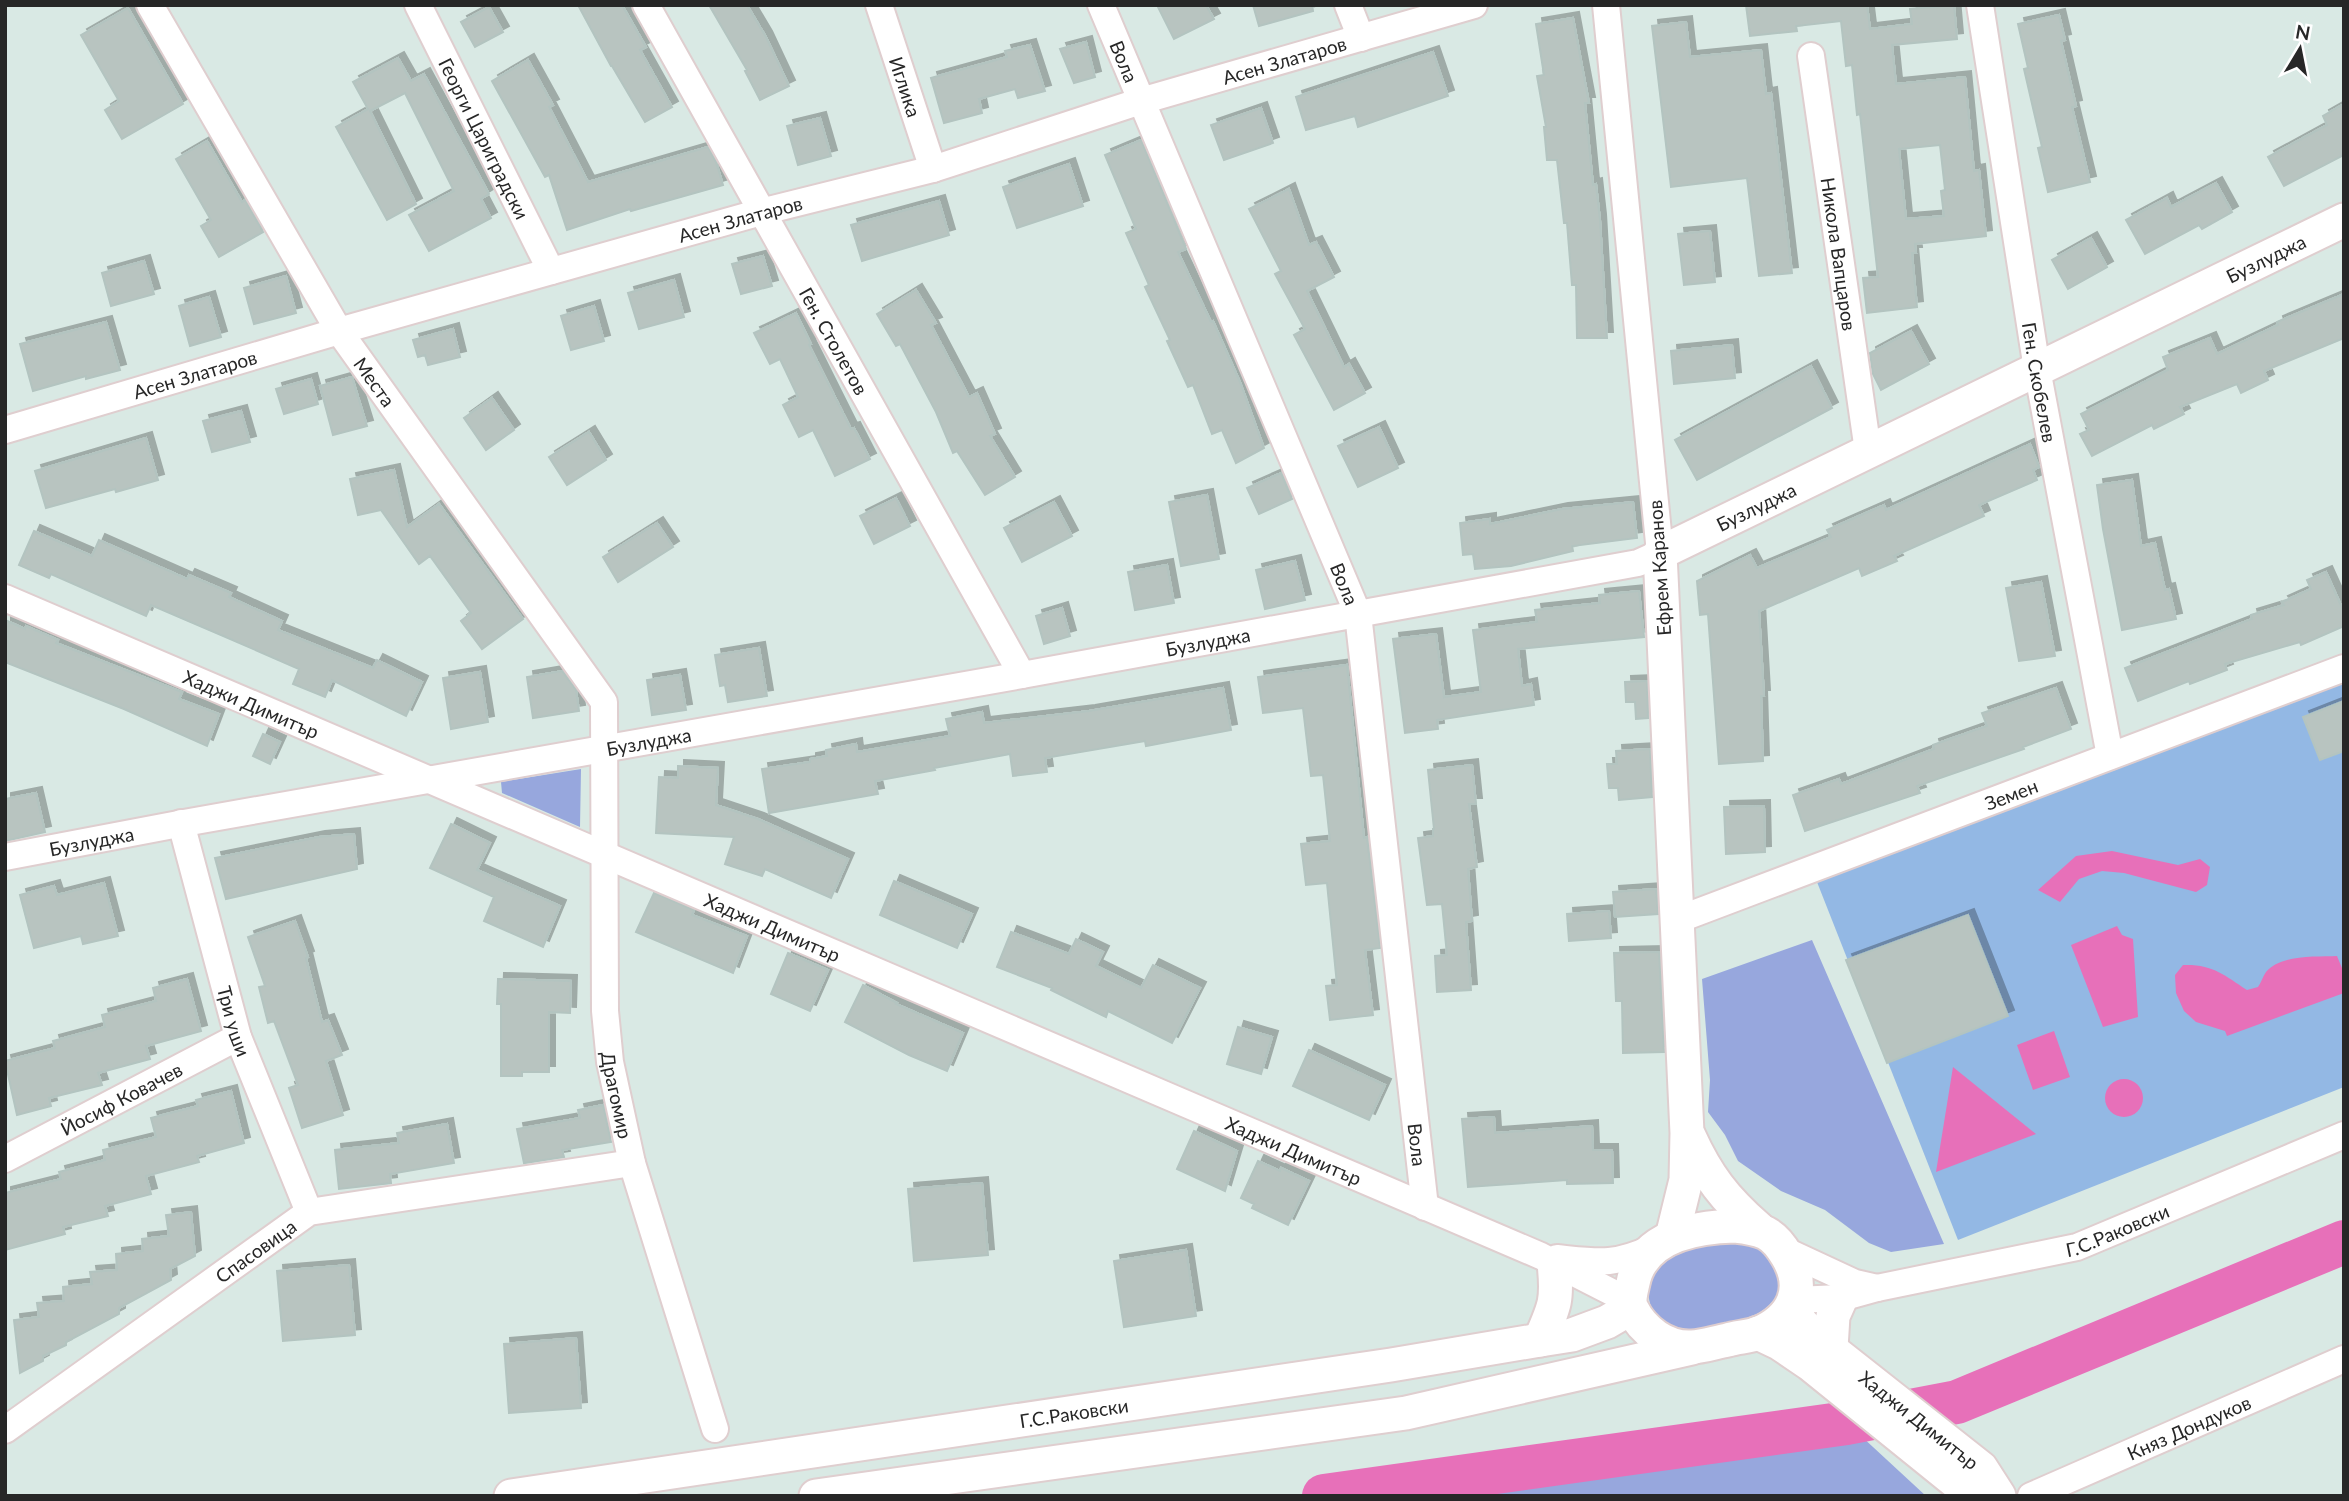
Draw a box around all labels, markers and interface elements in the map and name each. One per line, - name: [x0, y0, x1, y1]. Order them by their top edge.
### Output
- north arrow: [2265, 14, 2335, 84]
- text: N: [2294, 19, 2312, 44]
- street label: Асен Златаров: [1220, 31, 1349, 88]
- street label: Вола: [1106, 37, 1144, 86]
- street label: Иглика: [885, 53, 927, 120]
- street label: Георги Цариградски: [435, 54, 535, 223]
- street label: Никола Вапцаров: [1817, 176, 1862, 332]
- street label: Асен Златаров: [675, 191, 805, 246]
- street label: Бузлуджа: [2222, 229, 2309, 287]
- street label: Ген. Столетов: [795, 283, 874, 398]
- street label: Ген. Скобелев: [2018, 321, 2062, 444]
- street label: Асен Златаров: [130, 345, 259, 403]
- street label: Места: [350, 352, 401, 411]
- street label: Бузлуджа: [1712, 477, 1800, 535]
- street label: Ефрем Каранов: [1643, 499, 1675, 637]
- street label: Вола: [1326, 559, 1364, 608]
- street label: Бузлуджа: [1164, 622, 1252, 660]
- street label: Хаджи Димитър: [180, 664, 323, 743]
- street label: Бузлуджа: [604, 722, 693, 760]
- street label: Земен: [1981, 773, 2041, 814]
- street label: Бузлуджа: [47, 821, 136, 860]
- street label: Хаджи Димитър: [701, 888, 844, 966]
- street label: Три уши: [213, 983, 256, 1059]
- street label: Драгомир: [598, 1051, 638, 1141]
- street label: Йосиф Ковачев: [56, 1057, 186, 1140]
- street label: Хаджи Димитър: [1222, 1111, 1365, 1189]
- street label: Вола: [1404, 1122, 1432, 1167]
- street label: Г.С.Раковски: [2064, 1198, 2172, 1261]
- street label: Спасовица: [210, 1214, 300, 1287]
- street label: Хаджи Димитър: [1855, 1365, 1984, 1473]
- street label: Княз Дондуков: [2123, 1390, 2254, 1464]
- street label: Г.С.Раковски: [1018, 1393, 1130, 1432]

